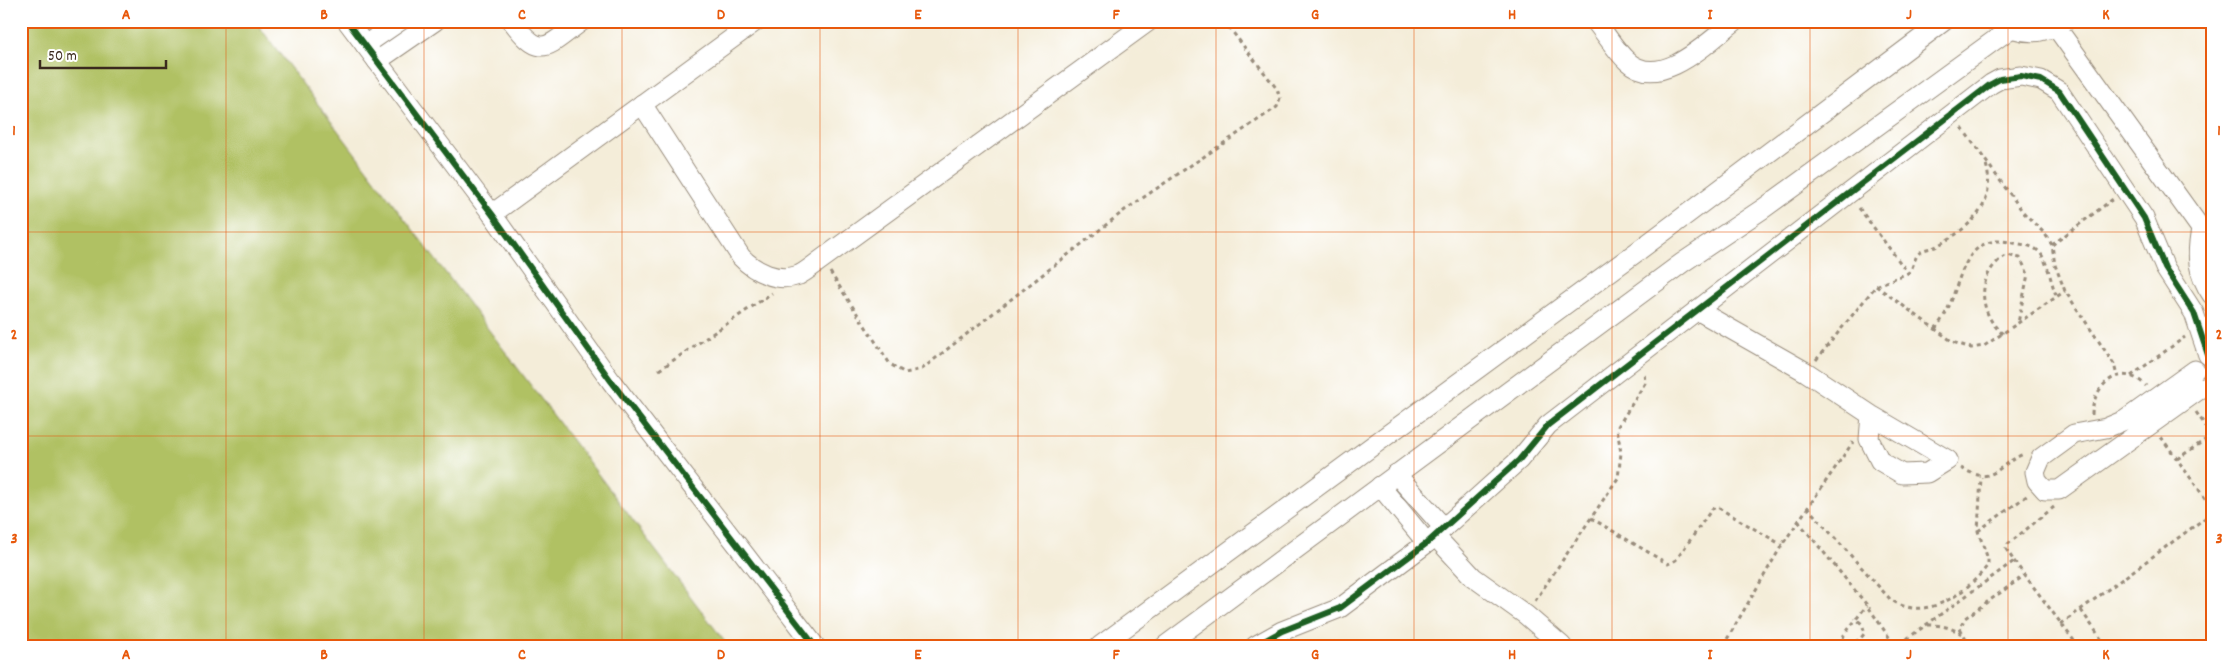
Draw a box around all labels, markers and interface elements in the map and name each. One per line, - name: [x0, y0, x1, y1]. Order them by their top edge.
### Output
- text: A: [122, 4, 131, 27]
- text: B: [320, 4, 328, 27]
- text: C: [518, 4, 526, 27]
- text: D: [717, 4, 726, 27]
- text: E: [914, 4, 922, 27]
- text: F: [1112, 4, 1120, 27]
- text: G: [1311, 4, 1319, 27]
- text: H: [1508, 4, 1516, 27]
- text: I: [1708, 4, 1714, 27]
- text: J: [1906, 4, 1912, 27]
- text: K: [2102, 4, 2110, 27]
- scale bar: [40, 38, 166, 70]
- text: 50 m: [48, 46, 77, 68]
- text: 1: [12, 120, 16, 143]
- text: 1: [2217, 120, 2221, 143]
- text: 2: [11, 324, 18, 347]
- text: 2: [2216, 324, 2223, 347]
- text: 3: [10, 528, 18, 551]
- text: 3: [2215, 528, 2223, 551]
- text: A: [122, 644, 131, 667]
- text: B: [320, 644, 328, 667]
- text: C: [518, 644, 526, 667]
- text: D: [717, 644, 726, 667]
- text: E: [914, 644, 922, 667]
- text: F: [1112, 644, 1120, 667]
- text: G: [1311, 644, 1319, 667]
- text: H: [1508, 644, 1516, 667]
- text: I: [1708, 644, 1714, 667]
- text: J: [1906, 644, 1912, 667]
- text: K: [2102, 644, 2110, 667]

